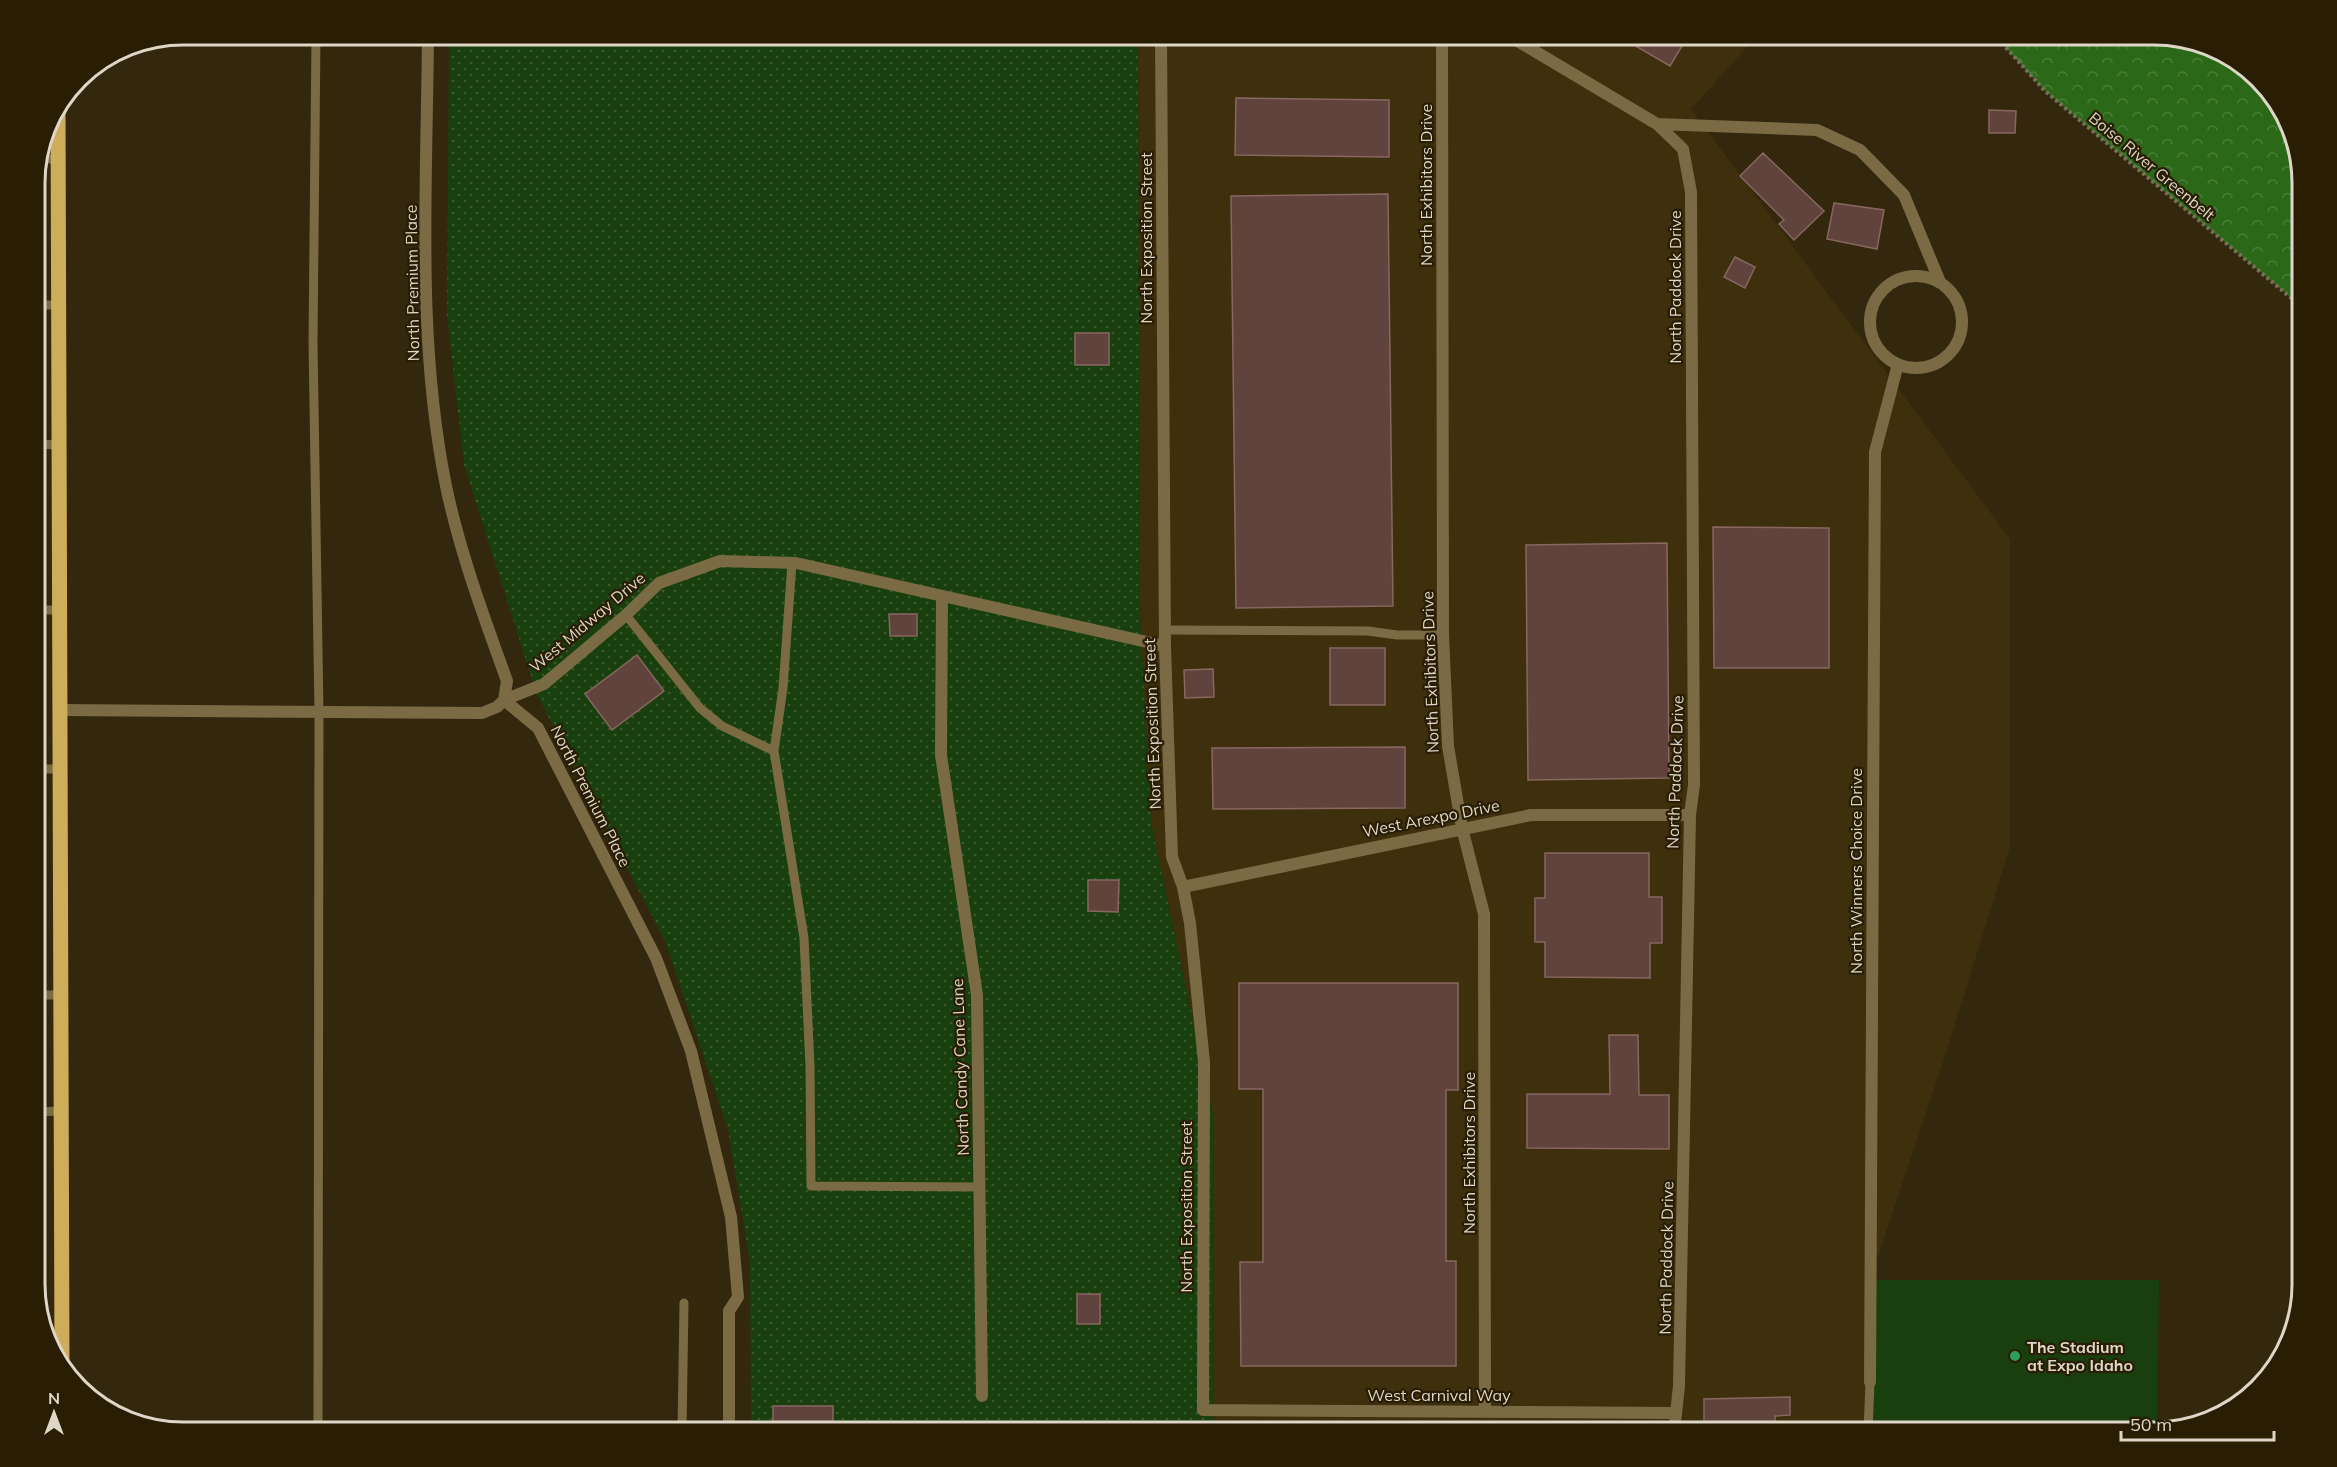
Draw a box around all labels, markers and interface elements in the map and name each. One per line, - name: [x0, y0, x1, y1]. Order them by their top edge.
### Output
- street label: North Exhibitors Drive: [1416, 104, 1436, 266]
- street label: Boise River Greenbelt: [2085, 107, 2219, 225]
- street label: North Exposition Street: [1136, 152, 1156, 324]
- street label: North Premium Place: [401, 204, 423, 362]
- street label: North Paddock Drive: [1665, 210, 1685, 364]
- street label: West Midway Drive: [525, 568, 649, 676]
- street label: North Exhibitors Drive: [1417, 591, 1443, 753]
- street label: North Exposition Street: [1139, 638, 1165, 810]
- street label: North Paddock Drive: [1662, 695, 1688, 849]
- street label: North Premium Place: [547, 722, 635, 870]
- street label: North Winners Choice Drive: [1846, 768, 1866, 974]
- street label: West Arexpo Drive: [1361, 795, 1501, 841]
- street label: North Candy Cane Lane: [947, 978, 973, 1156]
- street label: North Exhibitors Drive: [1459, 1072, 1479, 1234]
- street label: North Exposition Street: [1176, 1121, 1196, 1293]
- street label: North Paddock Drive: [1655, 1181, 1677, 1335]
- place label: The Stadium at Expo Idaho: [2027, 1337, 2133, 1375]
- marker: The Stadium at Expo Idaho: [2008, 1349, 2022, 1363]
- north arrow: [24, 1383, 84, 1443]
- street label: West Carnival Way: [1367, 1385, 1511, 1405]
- text: N: [48, 1388, 60, 1408]
- scale bar: [2121, 1404, 2274, 1442]
- text: 50 m: [2130, 1413, 2172, 1436]

